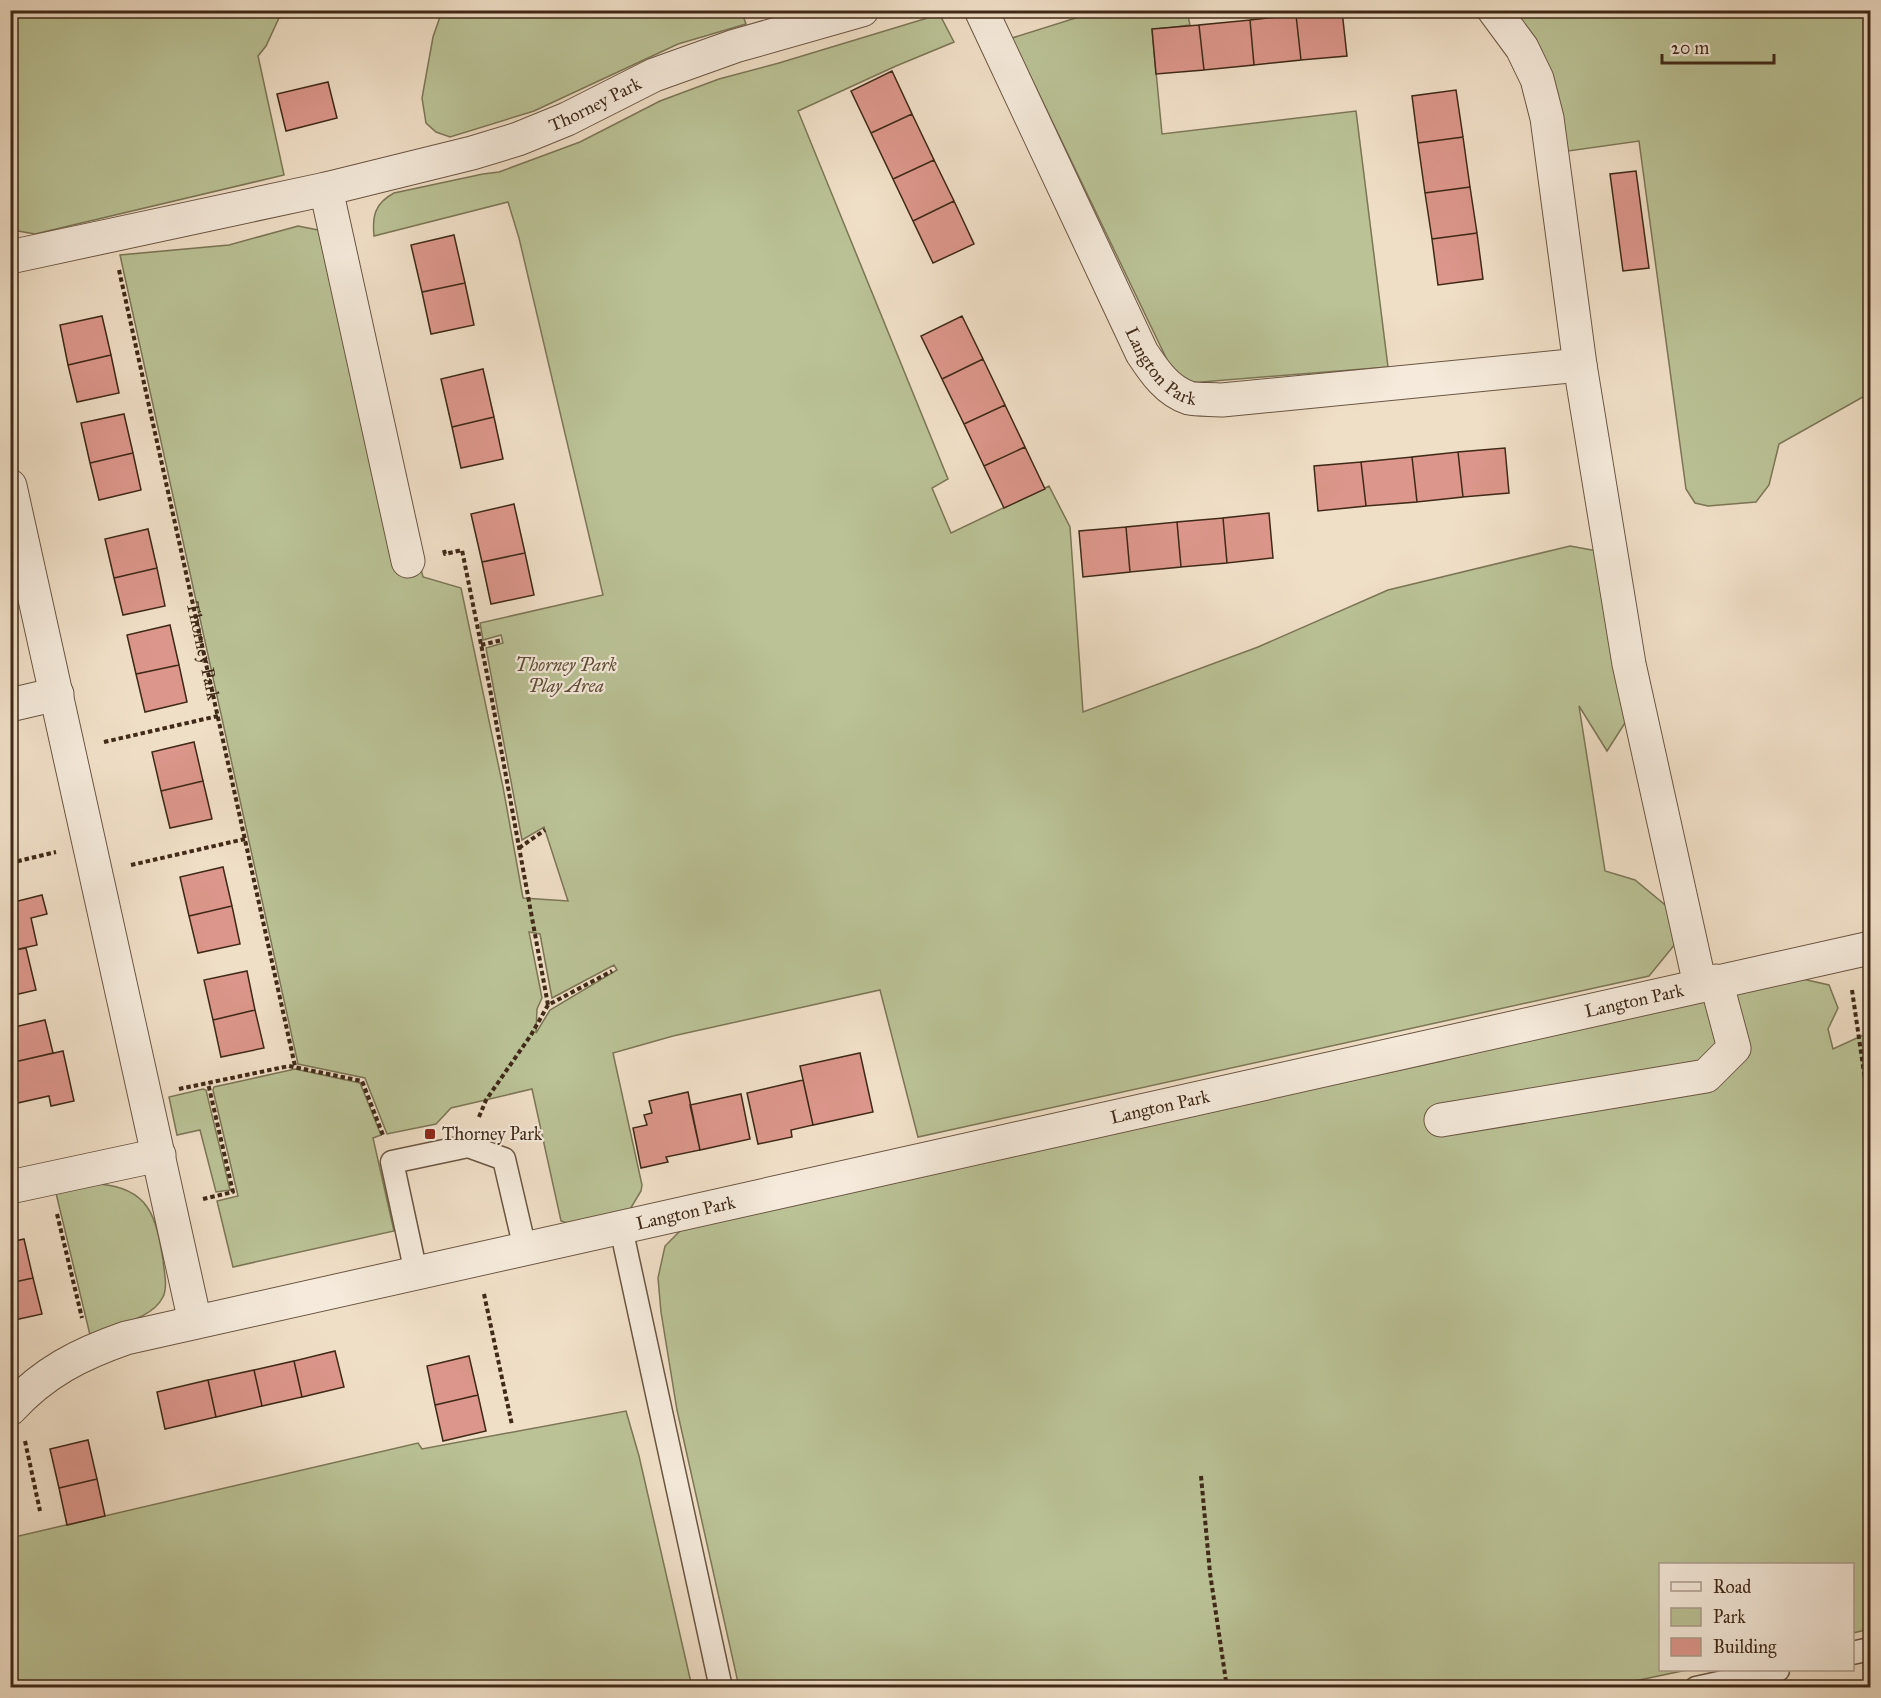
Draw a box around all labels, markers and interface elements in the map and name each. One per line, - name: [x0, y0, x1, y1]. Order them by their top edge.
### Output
- scale bar: [1662, 27, 1774, 65]
- text: 20 m: [1671, 37, 1709, 59]
- street label: Thorney Park: [545, 72, 645, 136]
- street label: Langton Park: [1120, 324, 1198, 410]
- street label: Thorney Park: [182, 599, 225, 703]
- park label: Thorney Park Play Area: [515, 654, 617, 697]
- street label: Langton Park: [1583, 979, 1686, 1022]
- street label: Langton Park: [1108, 1085, 1212, 1129]
- place label: Thorney Park: [442, 1123, 543, 1145]
- marker: Thorney Park: [423, 1127, 437, 1141]
- street label: Langton Park: [634, 1191, 738, 1235]
- legend: [1659, 1563, 1854, 1671]
- text: Road: [1713, 1576, 1751, 1598]
- text: Park: [1713, 1606, 1746, 1628]
- text: Building: [1713, 1636, 1777, 1659]

